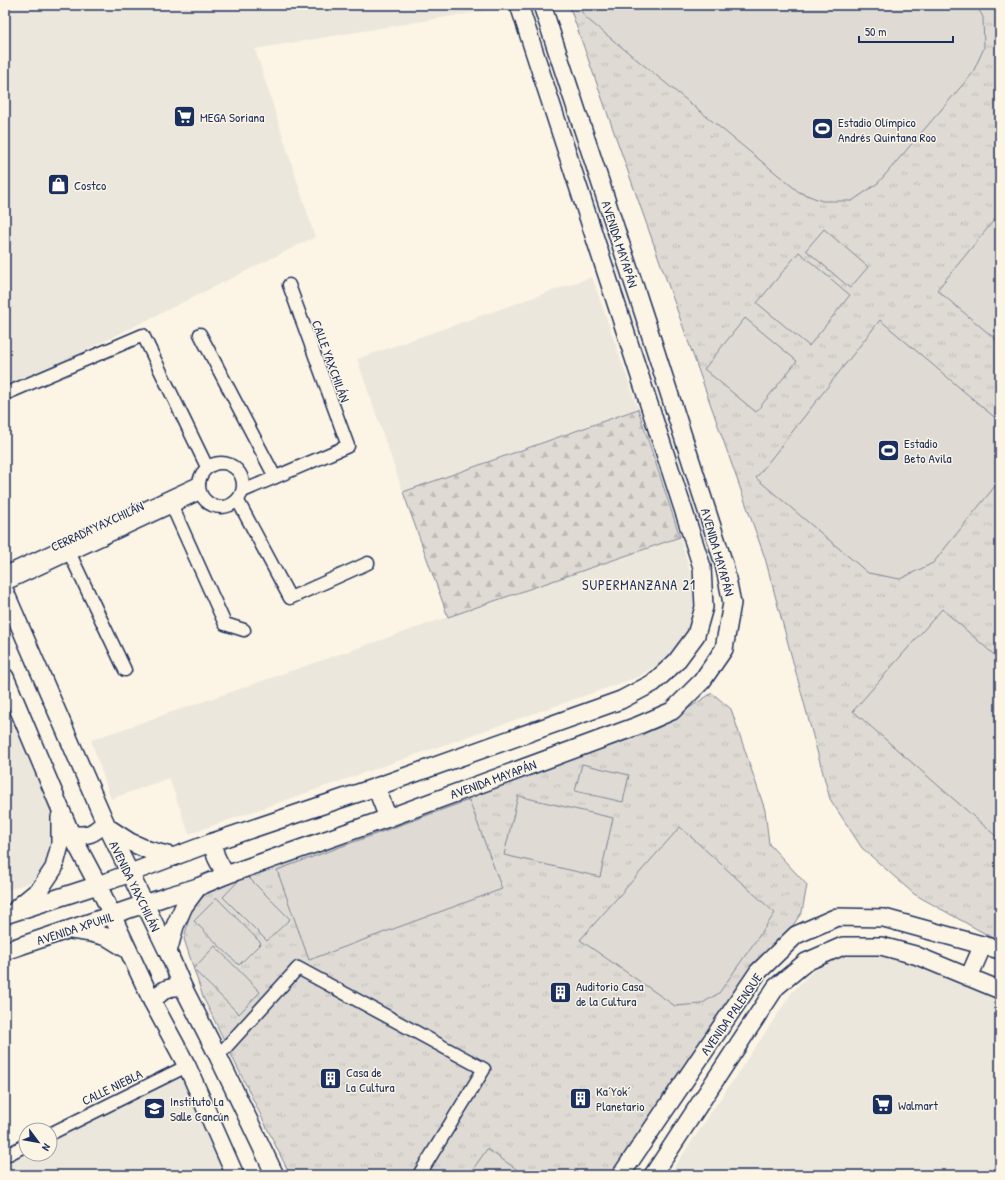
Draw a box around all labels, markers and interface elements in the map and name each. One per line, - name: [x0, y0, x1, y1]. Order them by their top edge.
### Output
- scale bar: [859, 18, 953, 44]
- text: 50 m: [865, 23, 886, 40]
- supermarket icon: MEGA Soriana: [172, 104, 198, 130]
- place label: MEGA Soriana: [200, 108, 264, 126]
- place label: Estadio Olímpico Andrés Quintana Roo: [838, 113, 936, 146]
- sports icon: Estadio Olímpico Andrés Quintana Roo: [810, 116, 836, 142]
- shop icon: Costco: [46, 172, 72, 198]
- place label: Costco: [74, 176, 106, 194]
- street label: AVENIDA MAYAPÁN: [597, 198, 643, 290]
- street label: CALLE YAXCHILÁN: [308, 317, 354, 405]
- place label: Estadio Beto Avila: [904, 434, 951, 467]
- sports icon: Estadio Beto Avila: [876, 437, 902, 463]
- street label: CERRADA YAXCHILÁN: [48, 497, 147, 555]
- street label: AVENIDA MAYAPÁN: [697, 506, 739, 598]
- district label: SUPERMANZANA 21: [582, 575, 696, 594]
- street label: AVENIDA MAYAPÁN: [447, 755, 539, 803]
- street label: AVENIDA YAXCHILÁN: [105, 838, 165, 935]
- street label: AVENIDA XPUHIL: [34, 907, 116, 949]
- street label: AVENIDA PALENQUE: [696, 969, 766, 1059]
- place label: Auditorio Casa de la Cultura: [576, 977, 644, 1010]
- building icon: Auditorio Casa de la Cultura: [547, 980, 573, 1006]
- place label: Casa de La Cultura: [346, 1063, 394, 1096]
- street label: CALLE NIEBLA: [79, 1064, 146, 1109]
- building icon: Casa de La Cultura: [318, 1066, 344, 1092]
- place label: Ka´Yok´ Planetario: [596, 1082, 645, 1115]
- building icon: Ka´Yok´ Planetario: [567, 1085, 593, 1111]
- place label: Instituto La Salle Cancún: [170, 1092, 229, 1125]
- supermarket icon: Walmart: [869, 1092, 895, 1118]
- school or university icon: Instituto La Salle Cancún: [142, 1095, 168, 1121]
- place label: Walmart: [898, 1096, 939, 1114]
- north arrow: [18, 1122, 58, 1162]
- text: N: [39, 1141, 54, 1154]

